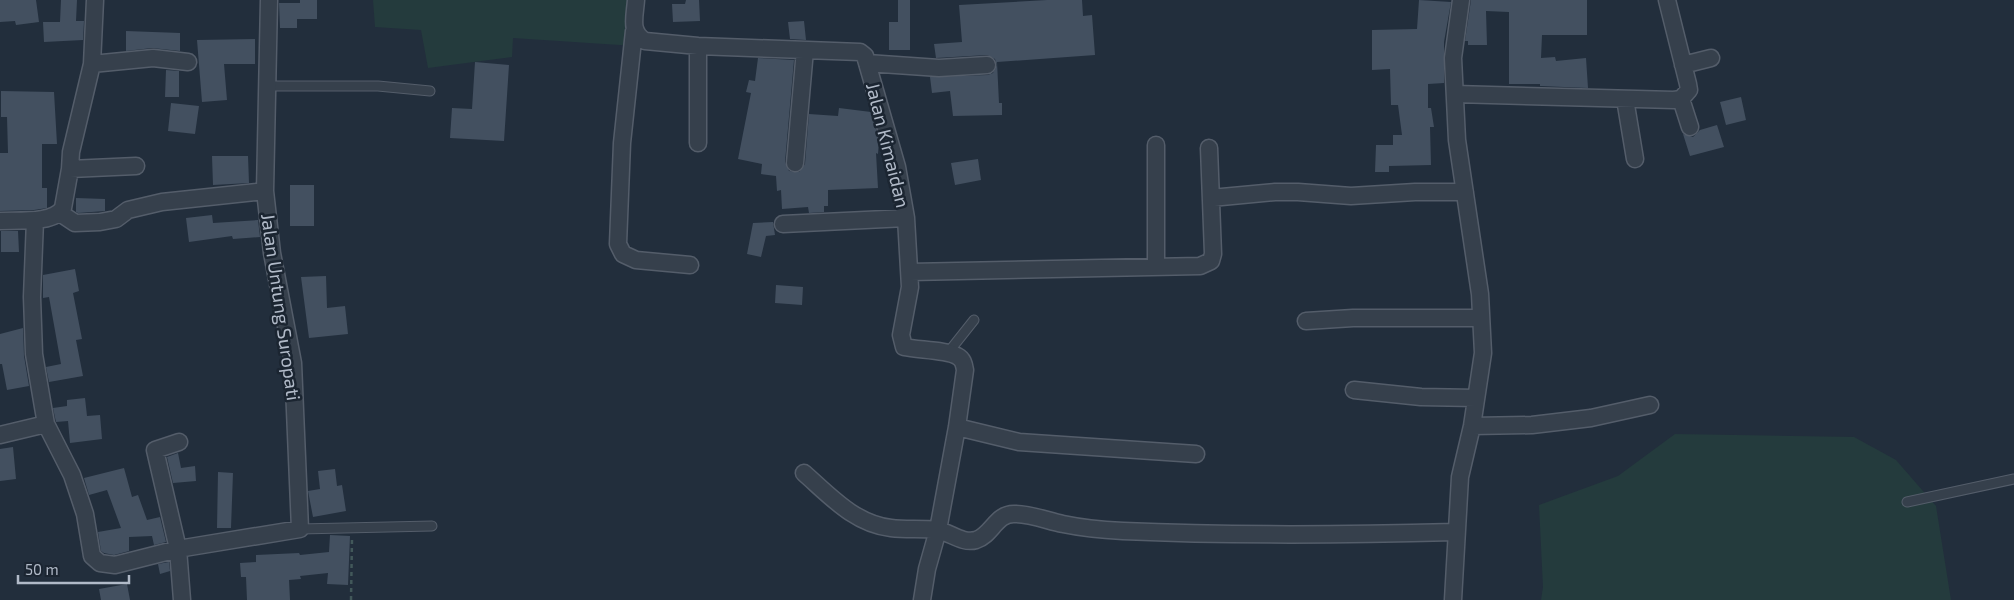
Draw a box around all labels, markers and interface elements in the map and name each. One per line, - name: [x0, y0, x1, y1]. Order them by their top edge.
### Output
- street label: Jalan Kimaidan: [862, 80, 915, 210]
- street label: Jalan Untung Suropati: [257, 212, 306, 402]
- scale bar: [18, 552, 129, 584]
- text: 50 m: [25, 560, 59, 578]

